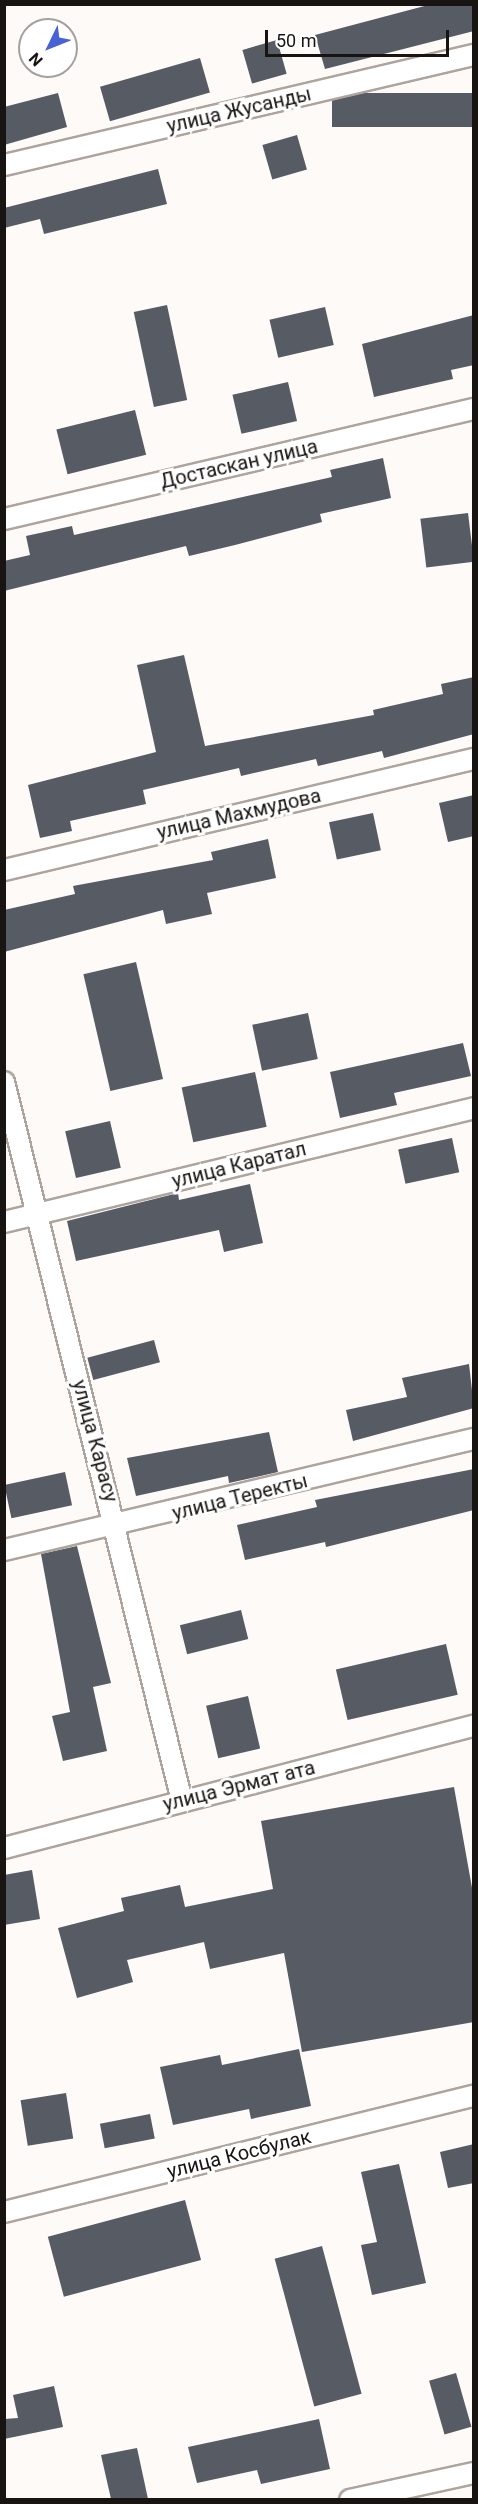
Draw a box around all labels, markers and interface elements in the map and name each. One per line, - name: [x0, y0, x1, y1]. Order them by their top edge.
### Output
- north arrow: [18, 18, 78, 78]
- scale bar: [268, 18, 452, 56]
- text: 50 m: [276, 30, 316, 51]
- text: N: [25, 49, 47, 70]
- street label: улица Жусанды: [164, 82, 314, 138]
- street label: Достаскан улица: [158, 434, 320, 494]
- street label: улица Махмудова: [155, 783, 323, 845]
- street label: улица Каратал: [169, 1137, 309, 1193]
- street label: улица Карасу: [67, 1377, 123, 1505]
- street label: улица Теректы: [170, 1469, 310, 1525]
- street label: улица Эрмат ата: [161, 1756, 317, 1816]
- street label: улица Косбулак: [164, 2124, 314, 2184]

